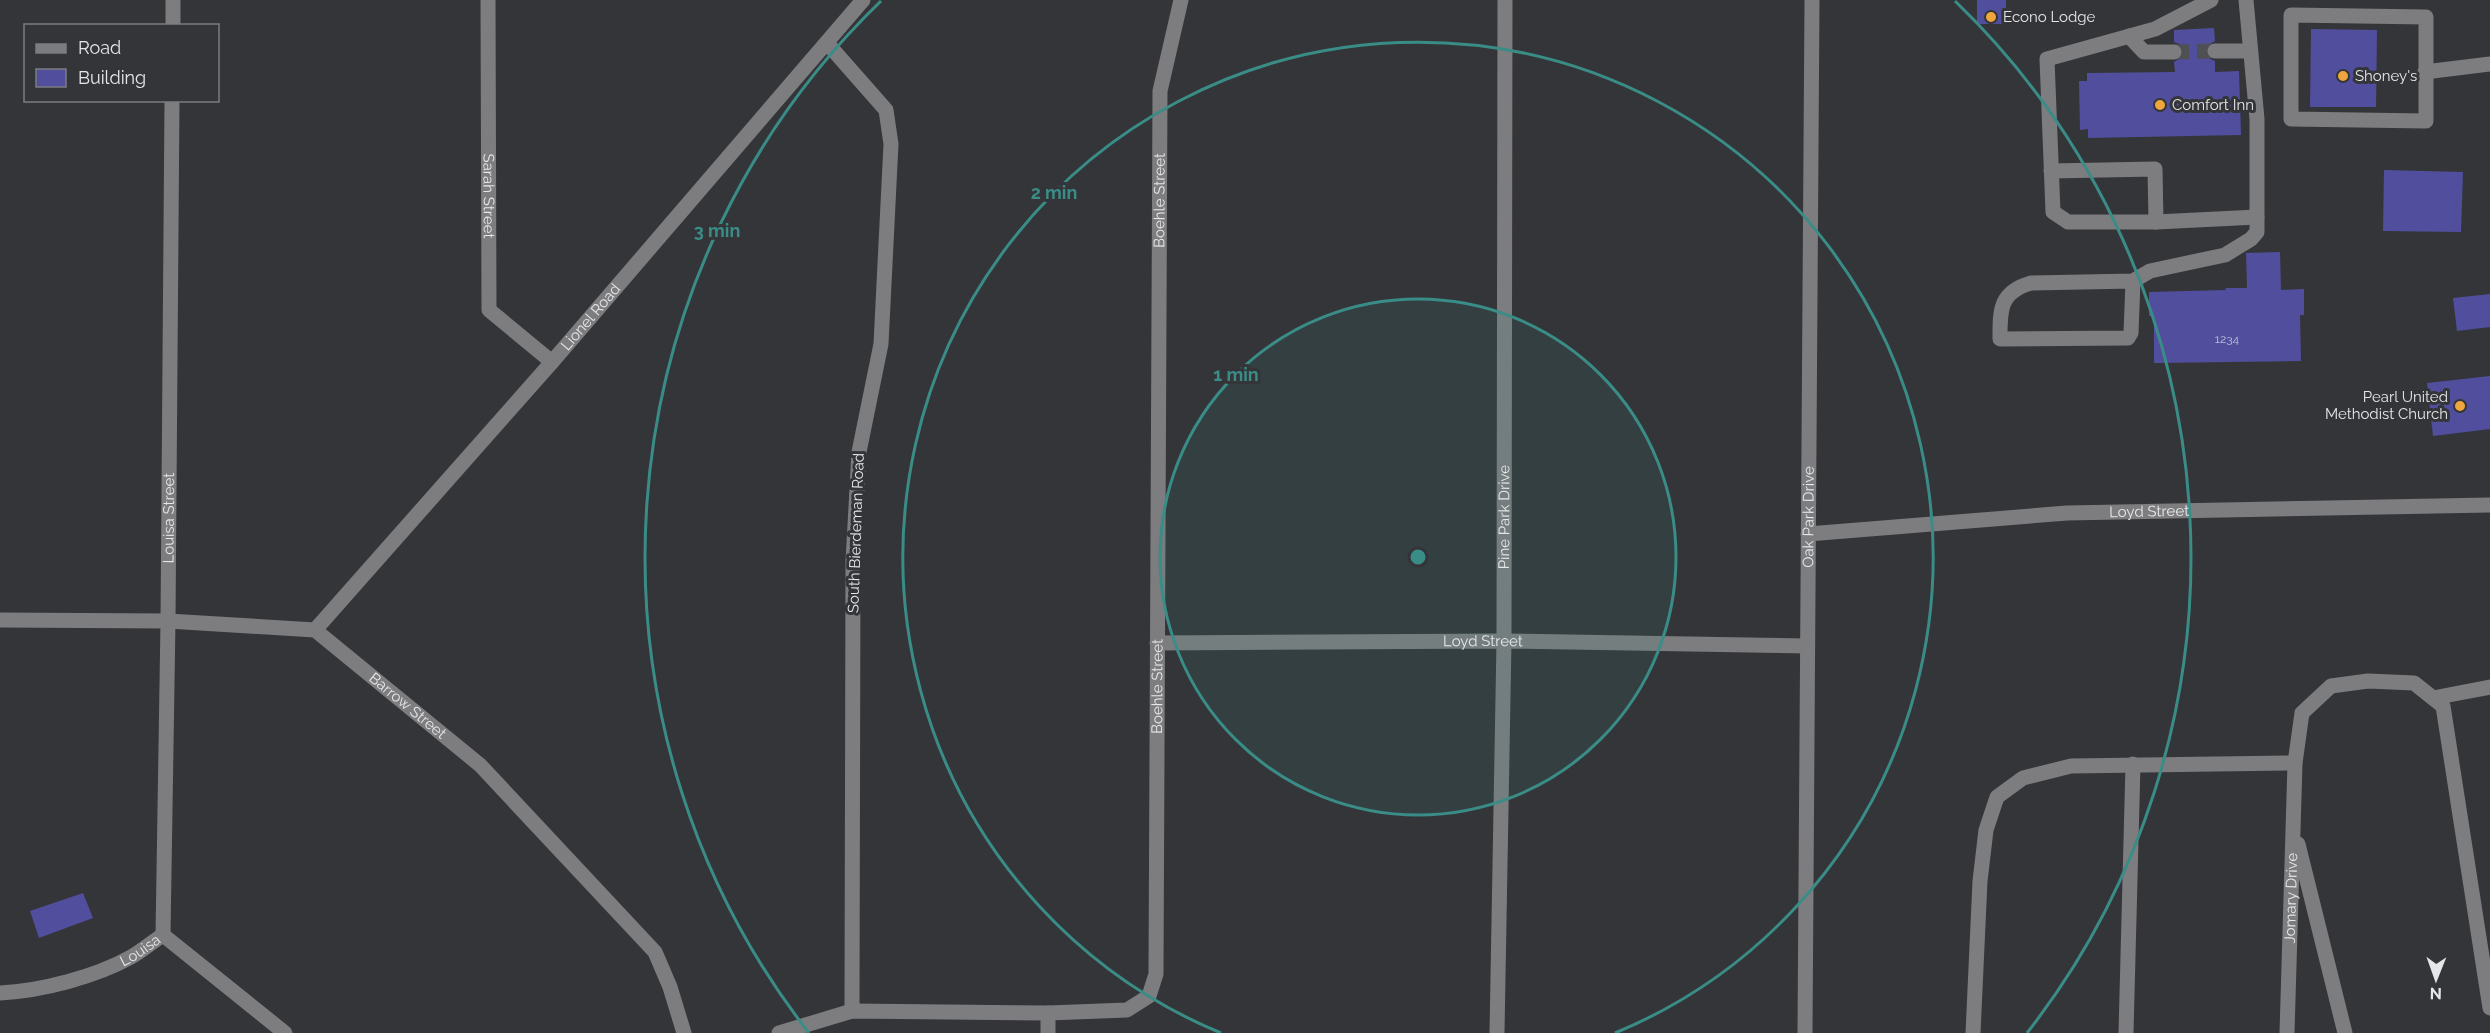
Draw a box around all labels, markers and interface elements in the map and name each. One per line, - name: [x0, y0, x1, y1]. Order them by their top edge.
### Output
- place label: Econo Lodge: [2003, 8, 2096, 26]
- marker: Econo Lodge: [1984, 10, 1998, 24]
- legend: [24, 24, 219, 102]
- text: Road: [78, 37, 121, 58]
- text: Building: [78, 67, 146, 88]
- place label: Shoney's: [2355, 67, 2417, 85]
- marker: Shoney's: [2336, 69, 2350, 83]
- place label: Comfort Inn: [2172, 96, 2254, 114]
- marker: Comfort Inn: [2153, 98, 2167, 112]
- street label: Boehle Street: [1150, 153, 1169, 248]
- street label: Sarah Street: [479, 154, 498, 238]
- text: 2 min: [1031, 182, 1077, 203]
- text: 3 min: [694, 220, 740, 241]
- street label: Lionel Road: [557, 280, 624, 354]
- house number: 1234: [2215, 332, 2240, 346]
- text: 1 min: [1213, 364, 1259, 385]
- place label: Pearl United Methodist Church: [2325, 388, 2448, 423]
- marker: Pearl United Methodist Church: [2453, 399, 2467, 413]
- street label: South Bierdeman Road: [844, 453, 868, 613]
- street label: Pine Park Drive: [1495, 465, 1513, 569]
- street label: Oak Park Drive: [1799, 466, 1818, 568]
- street label: Louisa Street: [159, 473, 178, 563]
- street label: Loyd Street: [2109, 502, 2189, 521]
- centre of rings: [1408, 547, 1428, 567]
- street label: Loyd Street: [1443, 632, 1523, 650]
- street label: Boehle Street: [1148, 639, 1167, 734]
- street label: Barrow Street: [365, 669, 450, 743]
- street label: Jomary Drive: [2281, 852, 2301, 944]
- street label: Louisa: [117, 930, 164, 970]
- north arrow: [2406, 949, 2466, 1009]
- text: N: [2429, 984, 2442, 1003]

